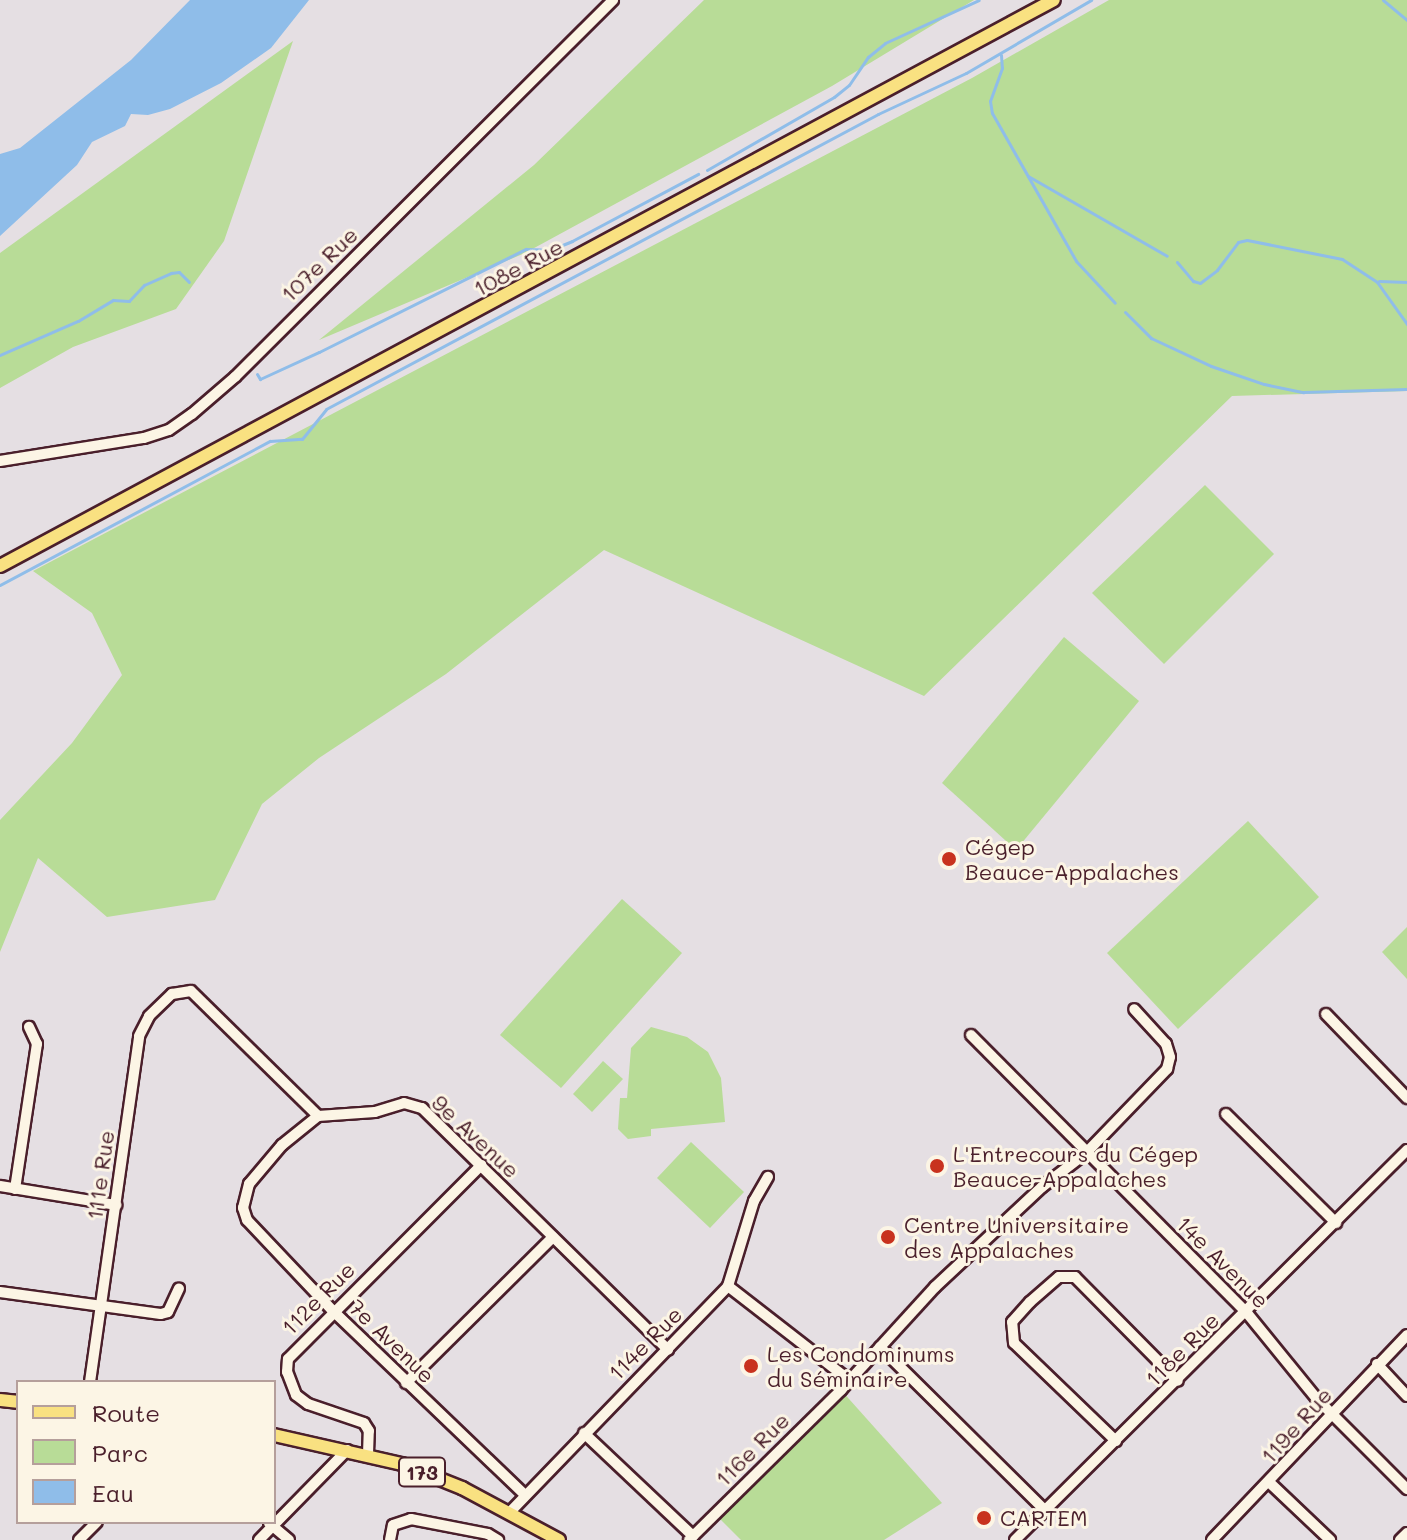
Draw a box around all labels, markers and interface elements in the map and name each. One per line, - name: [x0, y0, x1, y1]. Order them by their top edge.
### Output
- street label: 107e Rue: [275, 221, 363, 307]
- street label: 108e Rue: [469, 233, 567, 301]
- place label: Cégep Beauce-Appalaches: [965, 833, 1179, 884]
- marker: Cégep Beauce-Appalaches: [940, 850, 958, 868]
- street label: 9e Avenue: [427, 1089, 525, 1183]
- street label: 111e Rue: [81, 1129, 119, 1221]
- place label: L'Entrecours du Cégep Beauce-Appalaches: [953, 1140, 1198, 1192]
- marker: L'Entrecours du Cégep Beauce-Appalaches: [928, 1157, 946, 1175]
- street label: 14e Avenue: [1171, 1210, 1275, 1314]
- place label: Centre Universitaire des Appalaches: [904, 1211, 1129, 1262]
- marker: Centre Universitaire des Appalaches: [879, 1228, 897, 1246]
- street label: 112e Rue: [276, 1256, 360, 1340]
- street label: 7e Avenue: [344, 1294, 440, 1388]
- street label: 114e Rue: [603, 1301, 687, 1385]
- street label: 118e Rue: [1140, 1307, 1224, 1391]
- place label: Les Condominums du Séminaire: [767, 1340, 955, 1392]
- marker: Les Condominums du Séminaire: [742, 1357, 760, 1375]
- legend: [16, 1380, 276, 1524]
- street label: 119e Rue: [1255, 1382, 1337, 1468]
- text: Route: [92, 1397, 160, 1428]
- street label: 116e Rue: [710, 1407, 794, 1491]
- text: Parc: [92, 1437, 148, 1468]
- road number: 173: [398, 1456, 446, 1488]
- text: Eau: [92, 1477, 134, 1508]
- place label: CARTEM: [1000, 1505, 1087, 1531]
- marker: CARTEM: [975, 1509, 993, 1527]

